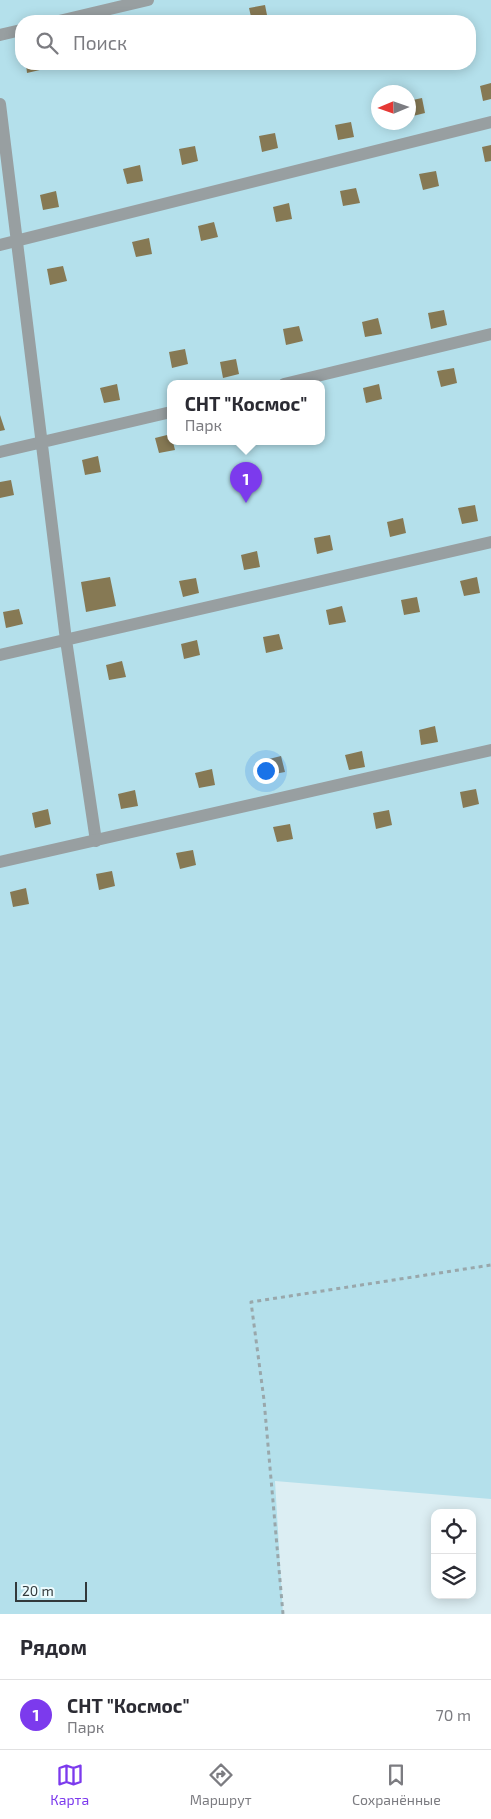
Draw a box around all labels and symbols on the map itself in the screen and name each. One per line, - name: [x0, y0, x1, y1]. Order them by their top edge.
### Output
- north arrow: [371, 85, 416, 130]
- pin: 1: [230, 462, 262, 503]
- your location: [253, 758, 279, 784]
- scale bar: [15, 1579, 88, 1602]

